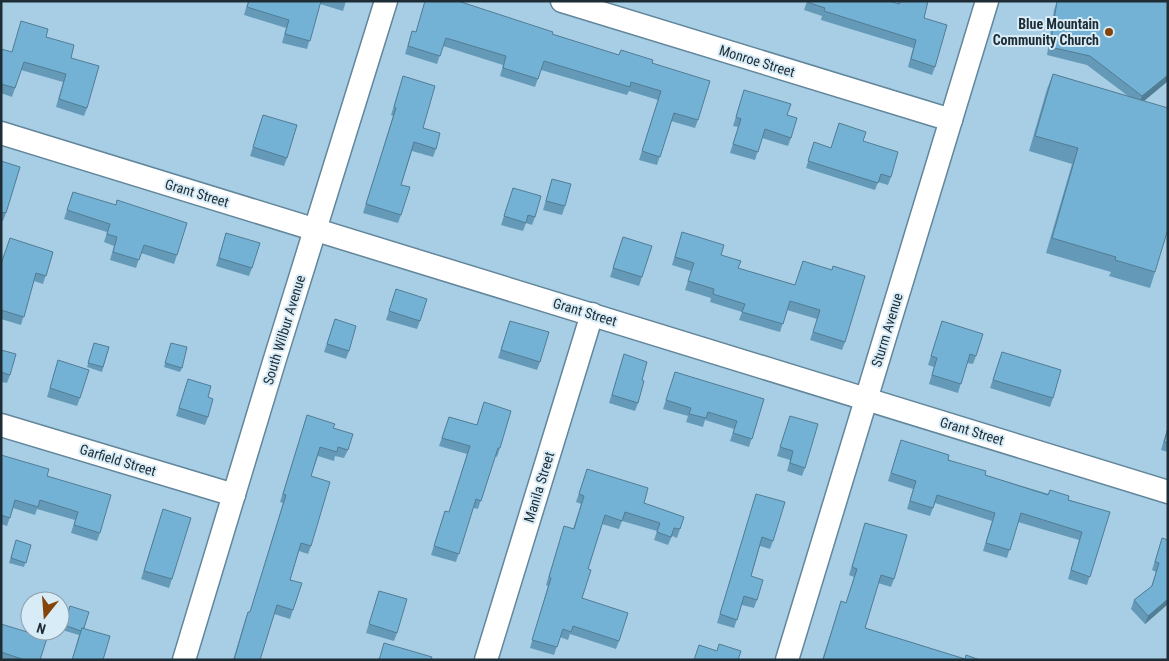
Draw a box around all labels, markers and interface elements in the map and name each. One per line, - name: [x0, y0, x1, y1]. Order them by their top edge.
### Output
- place label: Blue Mountain Community Church: [993, 16, 1099, 48]
- marker: Blue Mountain Community Church: [1103, 26, 1115, 38]
- street label: Monroe Street: [717, 42, 797, 80]
- street label: Grant Street: [163, 176, 231, 210]
- street label: South Wilbur Avenue: [260, 273, 308, 387]
- street label: Sturm Avenue: [868, 291, 906, 369]
- street label: Grant Street: [551, 295, 619, 329]
- street label: Grant Street: [938, 414, 1006, 448]
- street label: Garfield Street: [78, 441, 158, 479]
- street label: Manila Street: [521, 450, 557, 524]
- north arrow: [20, 591, 70, 641]
- text: N: [35, 620, 48, 637]

